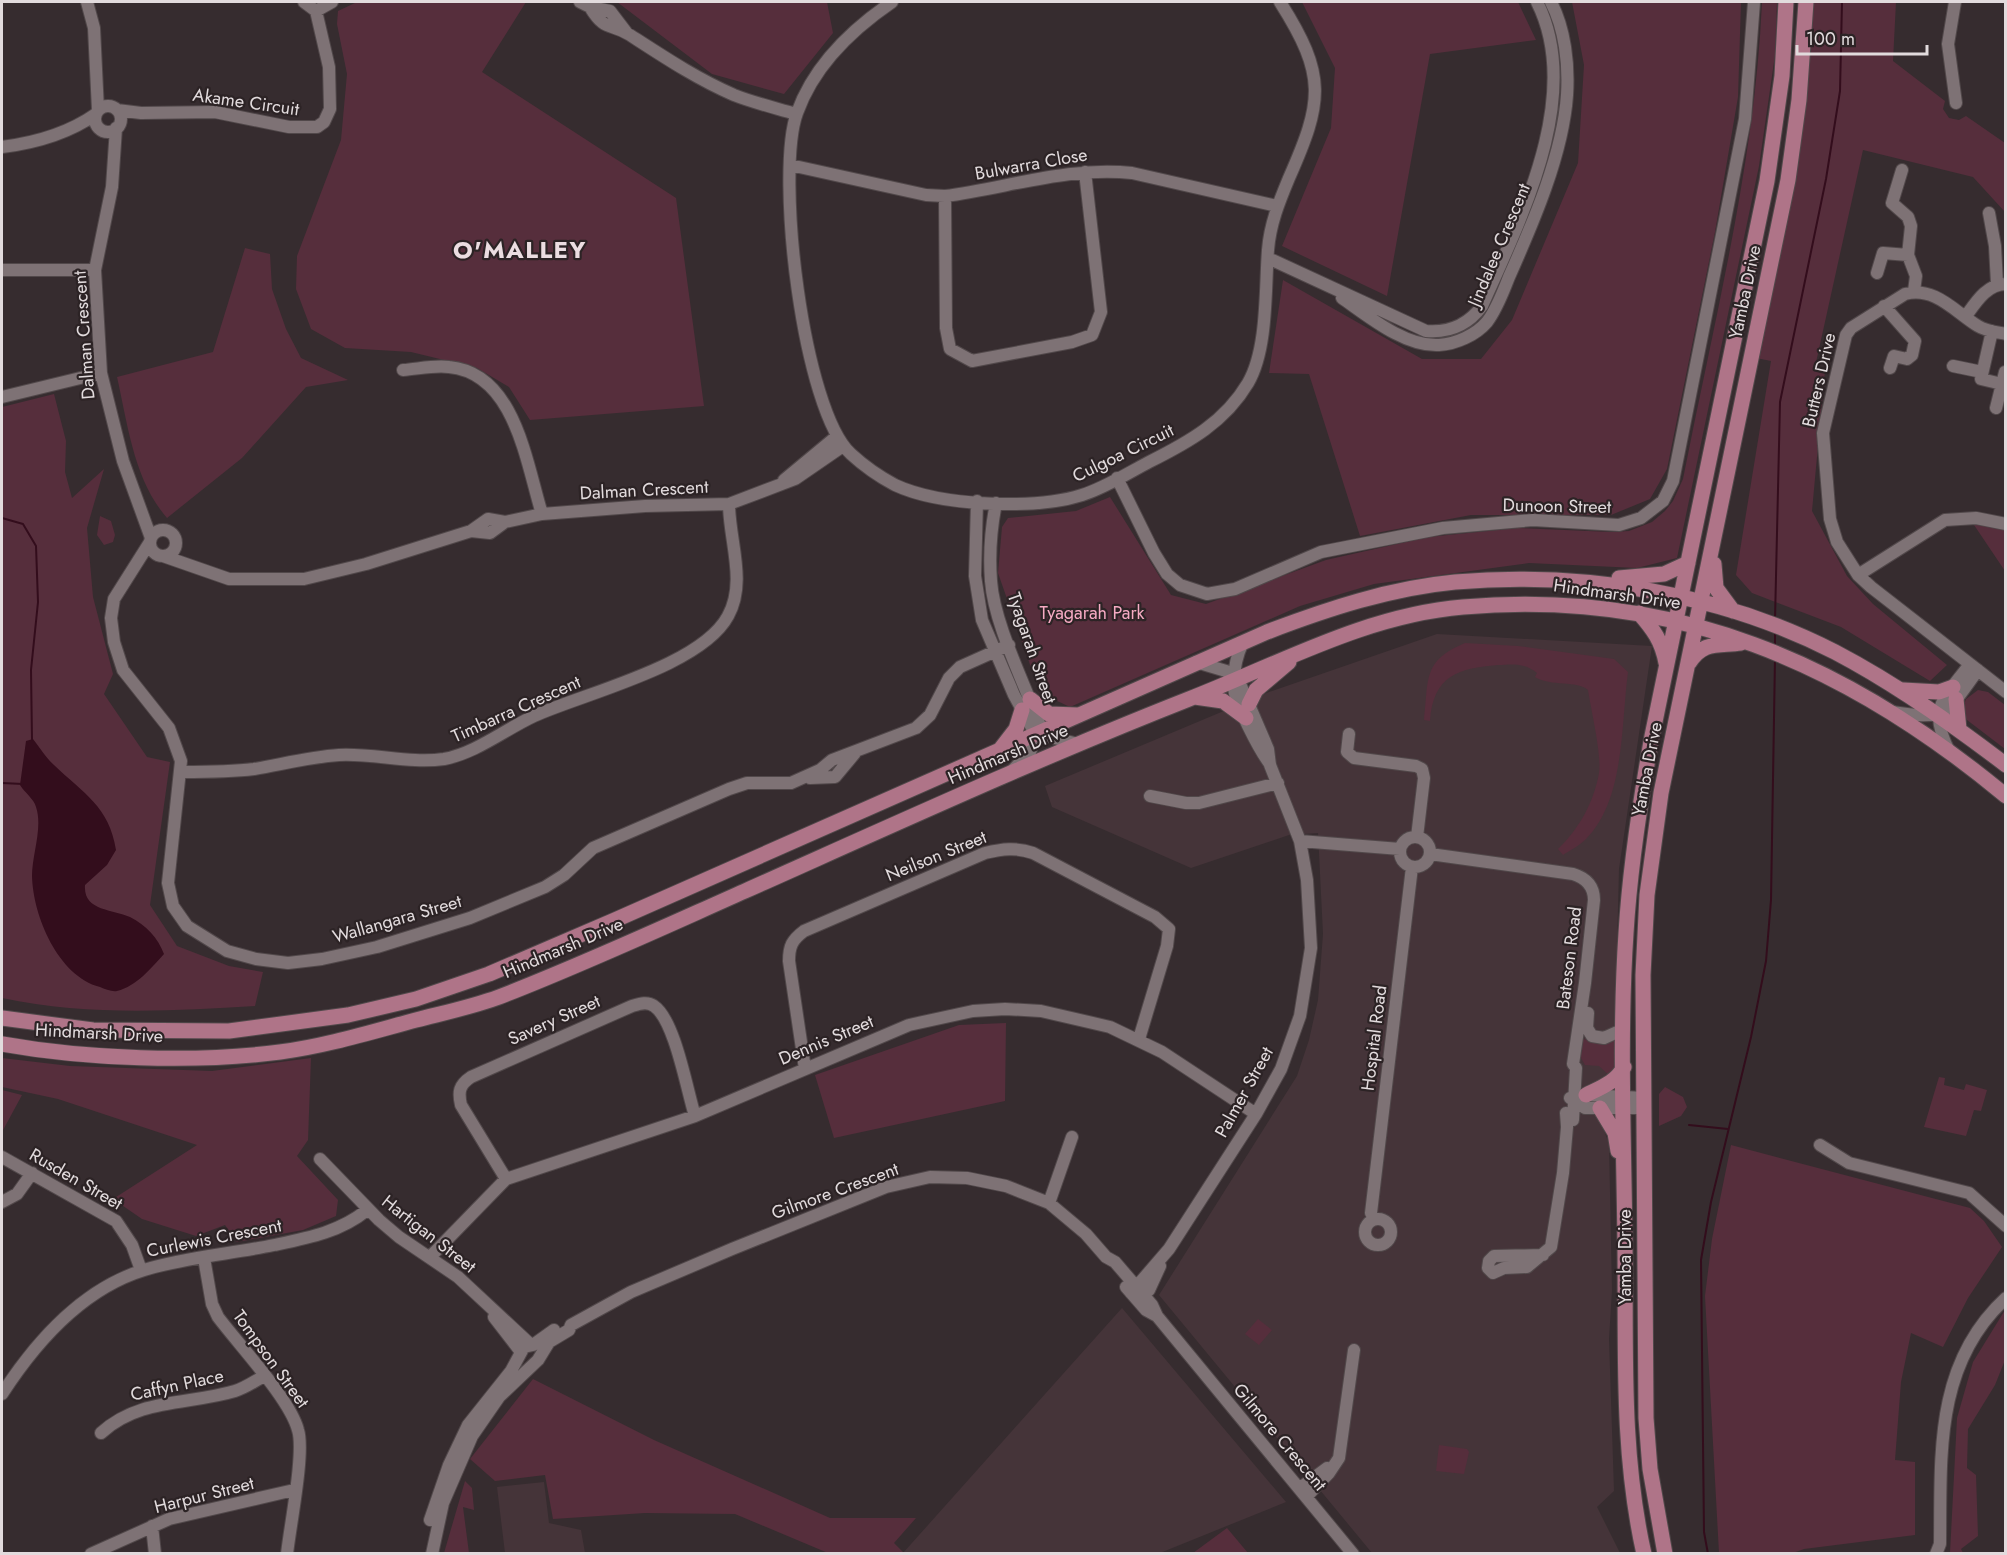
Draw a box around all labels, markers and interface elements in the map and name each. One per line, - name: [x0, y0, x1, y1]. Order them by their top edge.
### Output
- scale bar: [1797, 18, 1928, 56]
- text: 100 m: [1806, 26, 1855, 52]
- street label: Akame Circuit: [191, 82, 302, 122]
- street label: Bulwarra Close: [973, 141, 1089, 187]
- street label: Jindalee Crescent: [1460, 179, 1537, 313]
- district label: O'MALLEY: [453, 232, 587, 267]
- street label: Yamba Drive: [1722, 243, 1768, 341]
- street label: Dalman Crescent: [66, 269, 101, 400]
- street label: Butters Drive: [1796, 330, 1842, 430]
- street label: Culgoa Circuit: [1068, 417, 1179, 489]
- street label: Dalman Crescent: [579, 474, 710, 506]
- street label: Dunoon Street: [1502, 492, 1612, 520]
- street label: Hindmarsh Drive: [1552, 572, 1682, 616]
- street label: Tyagarah Street: [1001, 589, 1063, 708]
- park label: Tyagarah Park: [1039, 600, 1145, 626]
- street label: Timbarra Crescent: [447, 669, 585, 749]
- street label: Hindmarsh Drive: [944, 717, 1072, 791]
- street label: Yamba Drive: [1625, 720, 1669, 818]
- street label: Neilson Street: [882, 824, 991, 888]
- street label: Wallangara Street: [329, 888, 465, 950]
- street label: Bateson Road: [1550, 905, 1588, 1011]
- street label: Hindmarsh Drive: [499, 911, 627, 985]
- street label: Hospital Road: [1355, 984, 1393, 1092]
- street label: Savery Street: [504, 988, 605, 1052]
- street label: Dennis Street: [775, 1008, 878, 1072]
- street label: Hindmarsh Drive: [34, 1017, 164, 1049]
- street label: Palmer Street: [1208, 1041, 1280, 1142]
- street label: Rusden Street: [24, 1142, 128, 1217]
- street label: Gilmore Crescent: [768, 1156, 903, 1226]
- street label: Hartigan Street: [376, 1189, 482, 1280]
- street label: Yamba Drive: [1612, 1209, 1638, 1305]
- street label: Curlewis Crescent: [144, 1212, 284, 1264]
- street label: Tompson Street: [227, 1305, 316, 1414]
- street label: Caffyn Place: [128, 1362, 226, 1408]
- street label: Gilmore Crescent: [1227, 1377, 1333, 1497]
- street label: Harpur Street: [151, 1470, 257, 1520]

